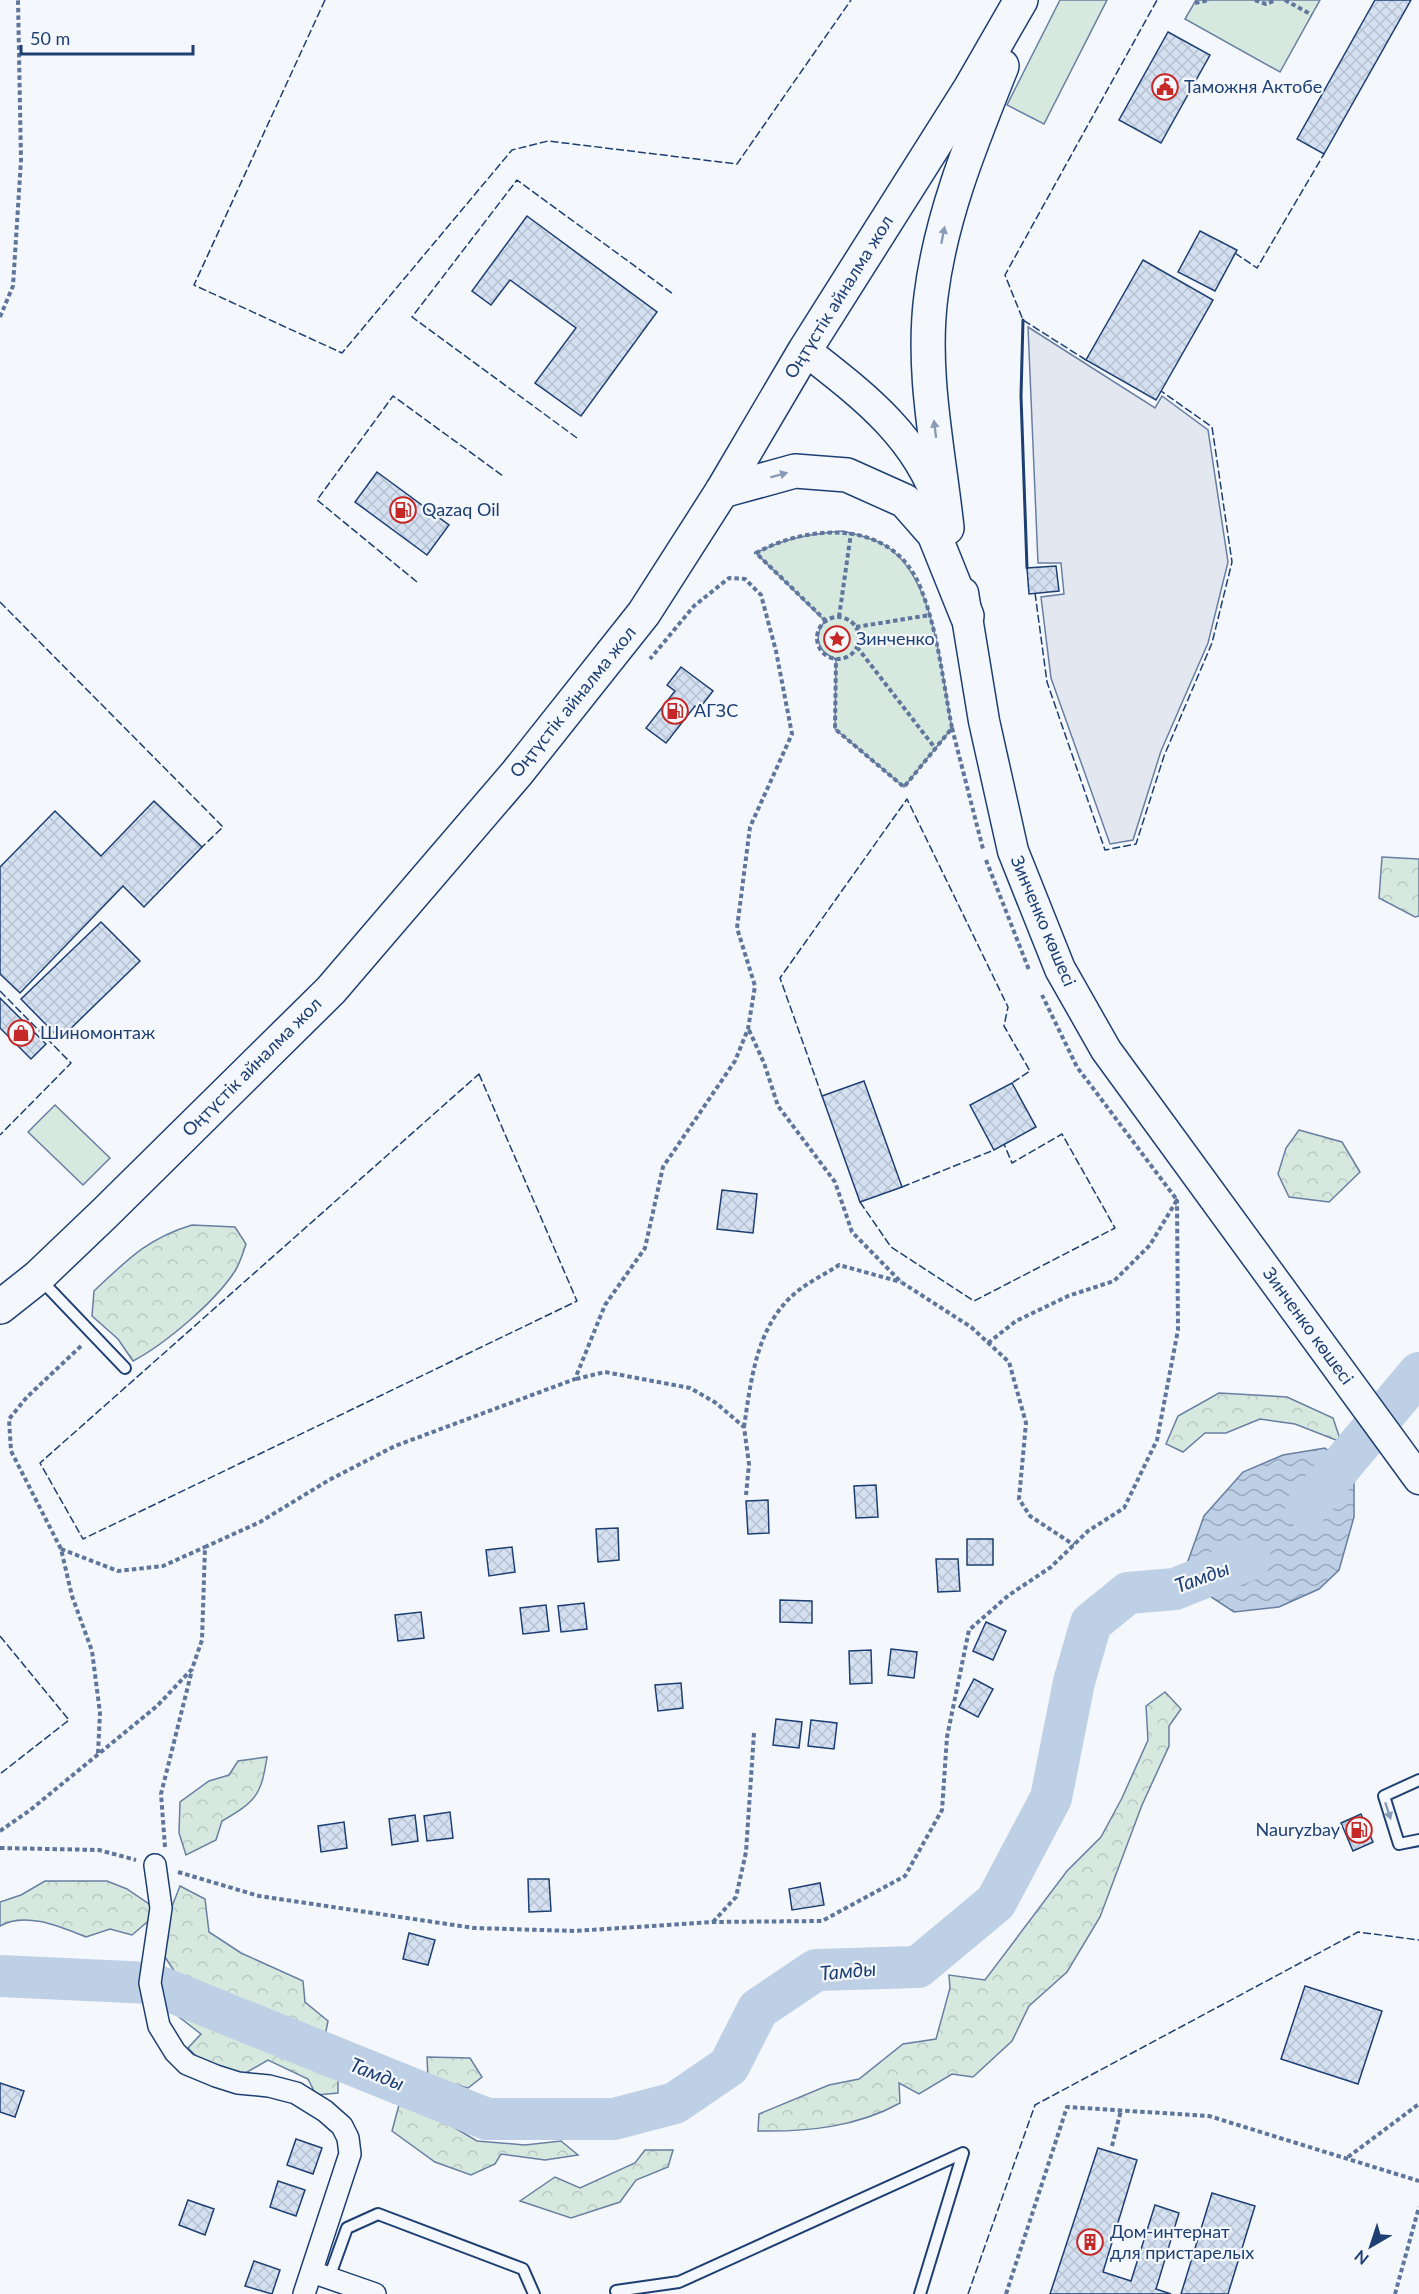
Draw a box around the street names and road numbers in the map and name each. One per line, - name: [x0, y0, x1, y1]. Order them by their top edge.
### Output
- street label: Оңтүстік айналма жол: [779, 211, 897, 382]
- street label: Оңтүстік айналма жол: [504, 621, 640, 781]
- street label: Зинченко көшесі: [1006, 852, 1081, 989]
- street label: Оңтүстік айналма жол: [177, 992, 326, 1141]
- street label: Зинченко көшесі: [1259, 1262, 1359, 1388]

